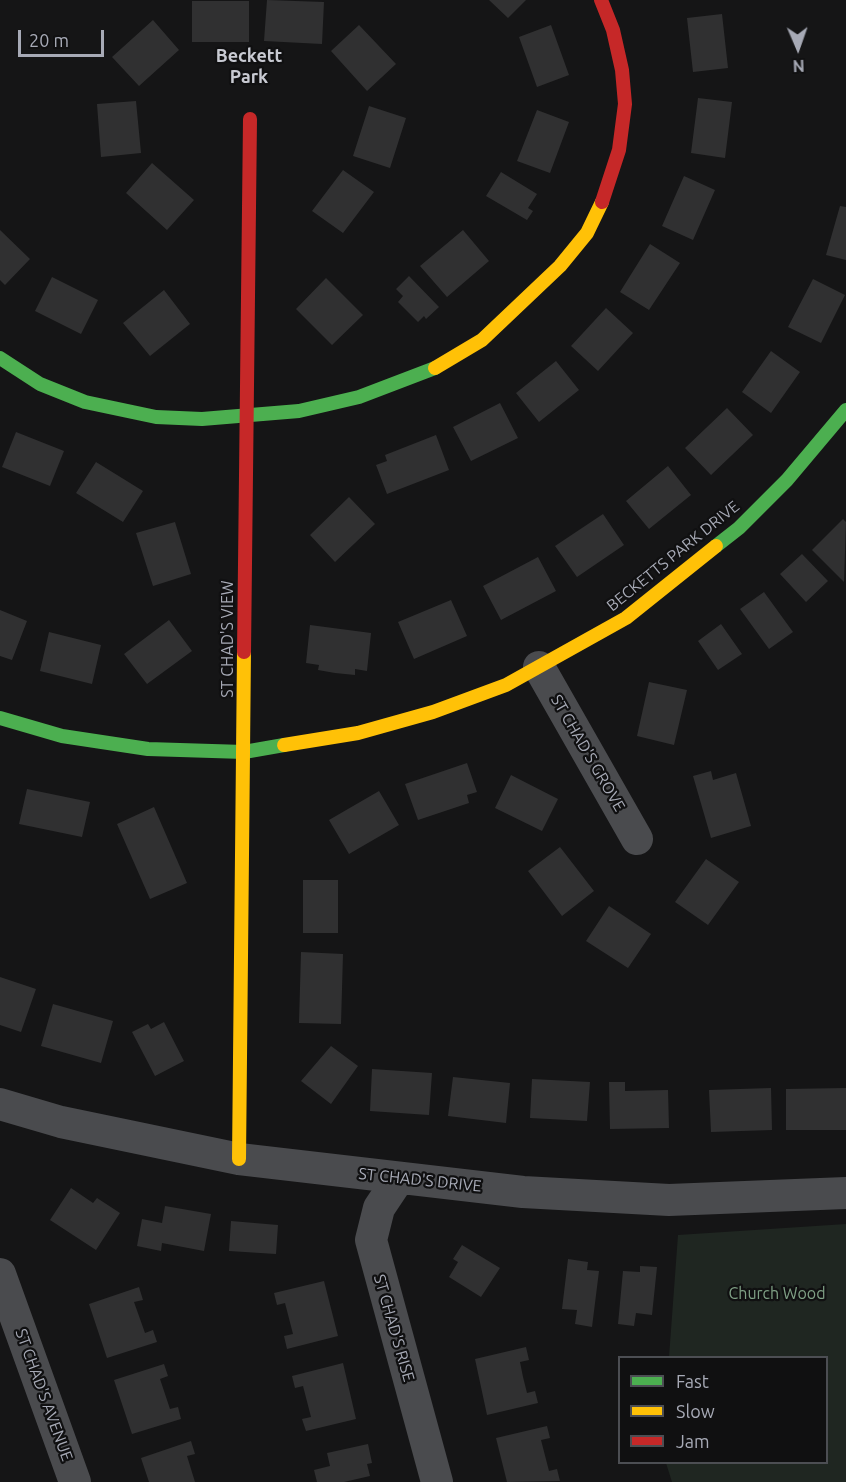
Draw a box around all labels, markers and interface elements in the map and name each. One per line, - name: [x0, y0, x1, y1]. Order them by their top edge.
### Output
- scale bar: [21, 18, 106, 56]
- north arrow: [768, 18, 828, 78]
- text: 20 m: [29, 30, 69, 50]
- district label: Beckett Park: [216, 45, 282, 88]
- text: N: [792, 57, 805, 75]
- street label: BECKETTS PARK DRIVE: [603, 497, 743, 615]
- street label: ST CHAD'S VIEW: [218, 580, 238, 698]
- street label: ST CHAD'S GROVE: [547, 691, 629, 815]
- street label: ST CHAD'S DRIVE: [357, 1164, 483, 1196]
- street label: ST CHAD'S RISE: [370, 1272, 418, 1384]
- park label: Church Wood: [728, 1284, 826, 1304]
- street label: ST CHAD'S AVENUE: [11, 1326, 77, 1464]
- legend: [618, 1356, 828, 1464]
- text: Fast: [676, 1371, 709, 1391]
- text: Slow: [676, 1401, 715, 1421]
- text: Jam: [676, 1431, 710, 1451]

